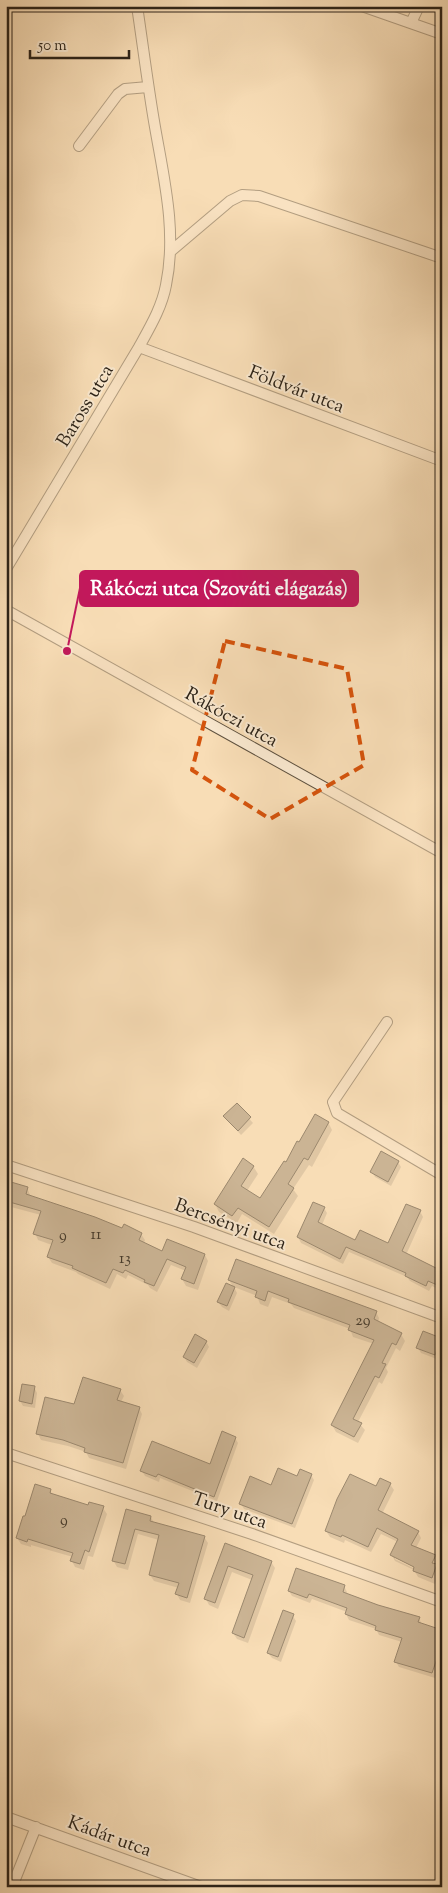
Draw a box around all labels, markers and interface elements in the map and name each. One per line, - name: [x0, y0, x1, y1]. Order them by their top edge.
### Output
- scale bar: [30, 28, 129, 60]
- text: 50 m: [37, 36, 67, 57]
- street label: Baross utca: [51, 360, 121, 453]
- street label: Földvár utca: [244, 360, 348, 421]
- callout: Rákóczi utca (Szováti elágazás): [80, 571, 358, 606]
- text: Rákóczi utca (Szováti elágazás): [90, 576, 348, 605]
- street label: Rákóczi utca: [179, 681, 282, 755]
- street label: Bercsényi utca: [170, 1193, 290, 1258]
- house number: 11: [91, 1224, 102, 1247]
- house number: 9: [59, 1225, 67, 1248]
- house number: 13: [119, 1248, 131, 1271]
- house number: 29: [355, 1310, 371, 1333]
- street label: Tury utca: [188, 1486, 271, 1537]
- house number: 9: [60, 1510, 68, 1533]
- street label: Kádár utca: [63, 1810, 155, 1865]

